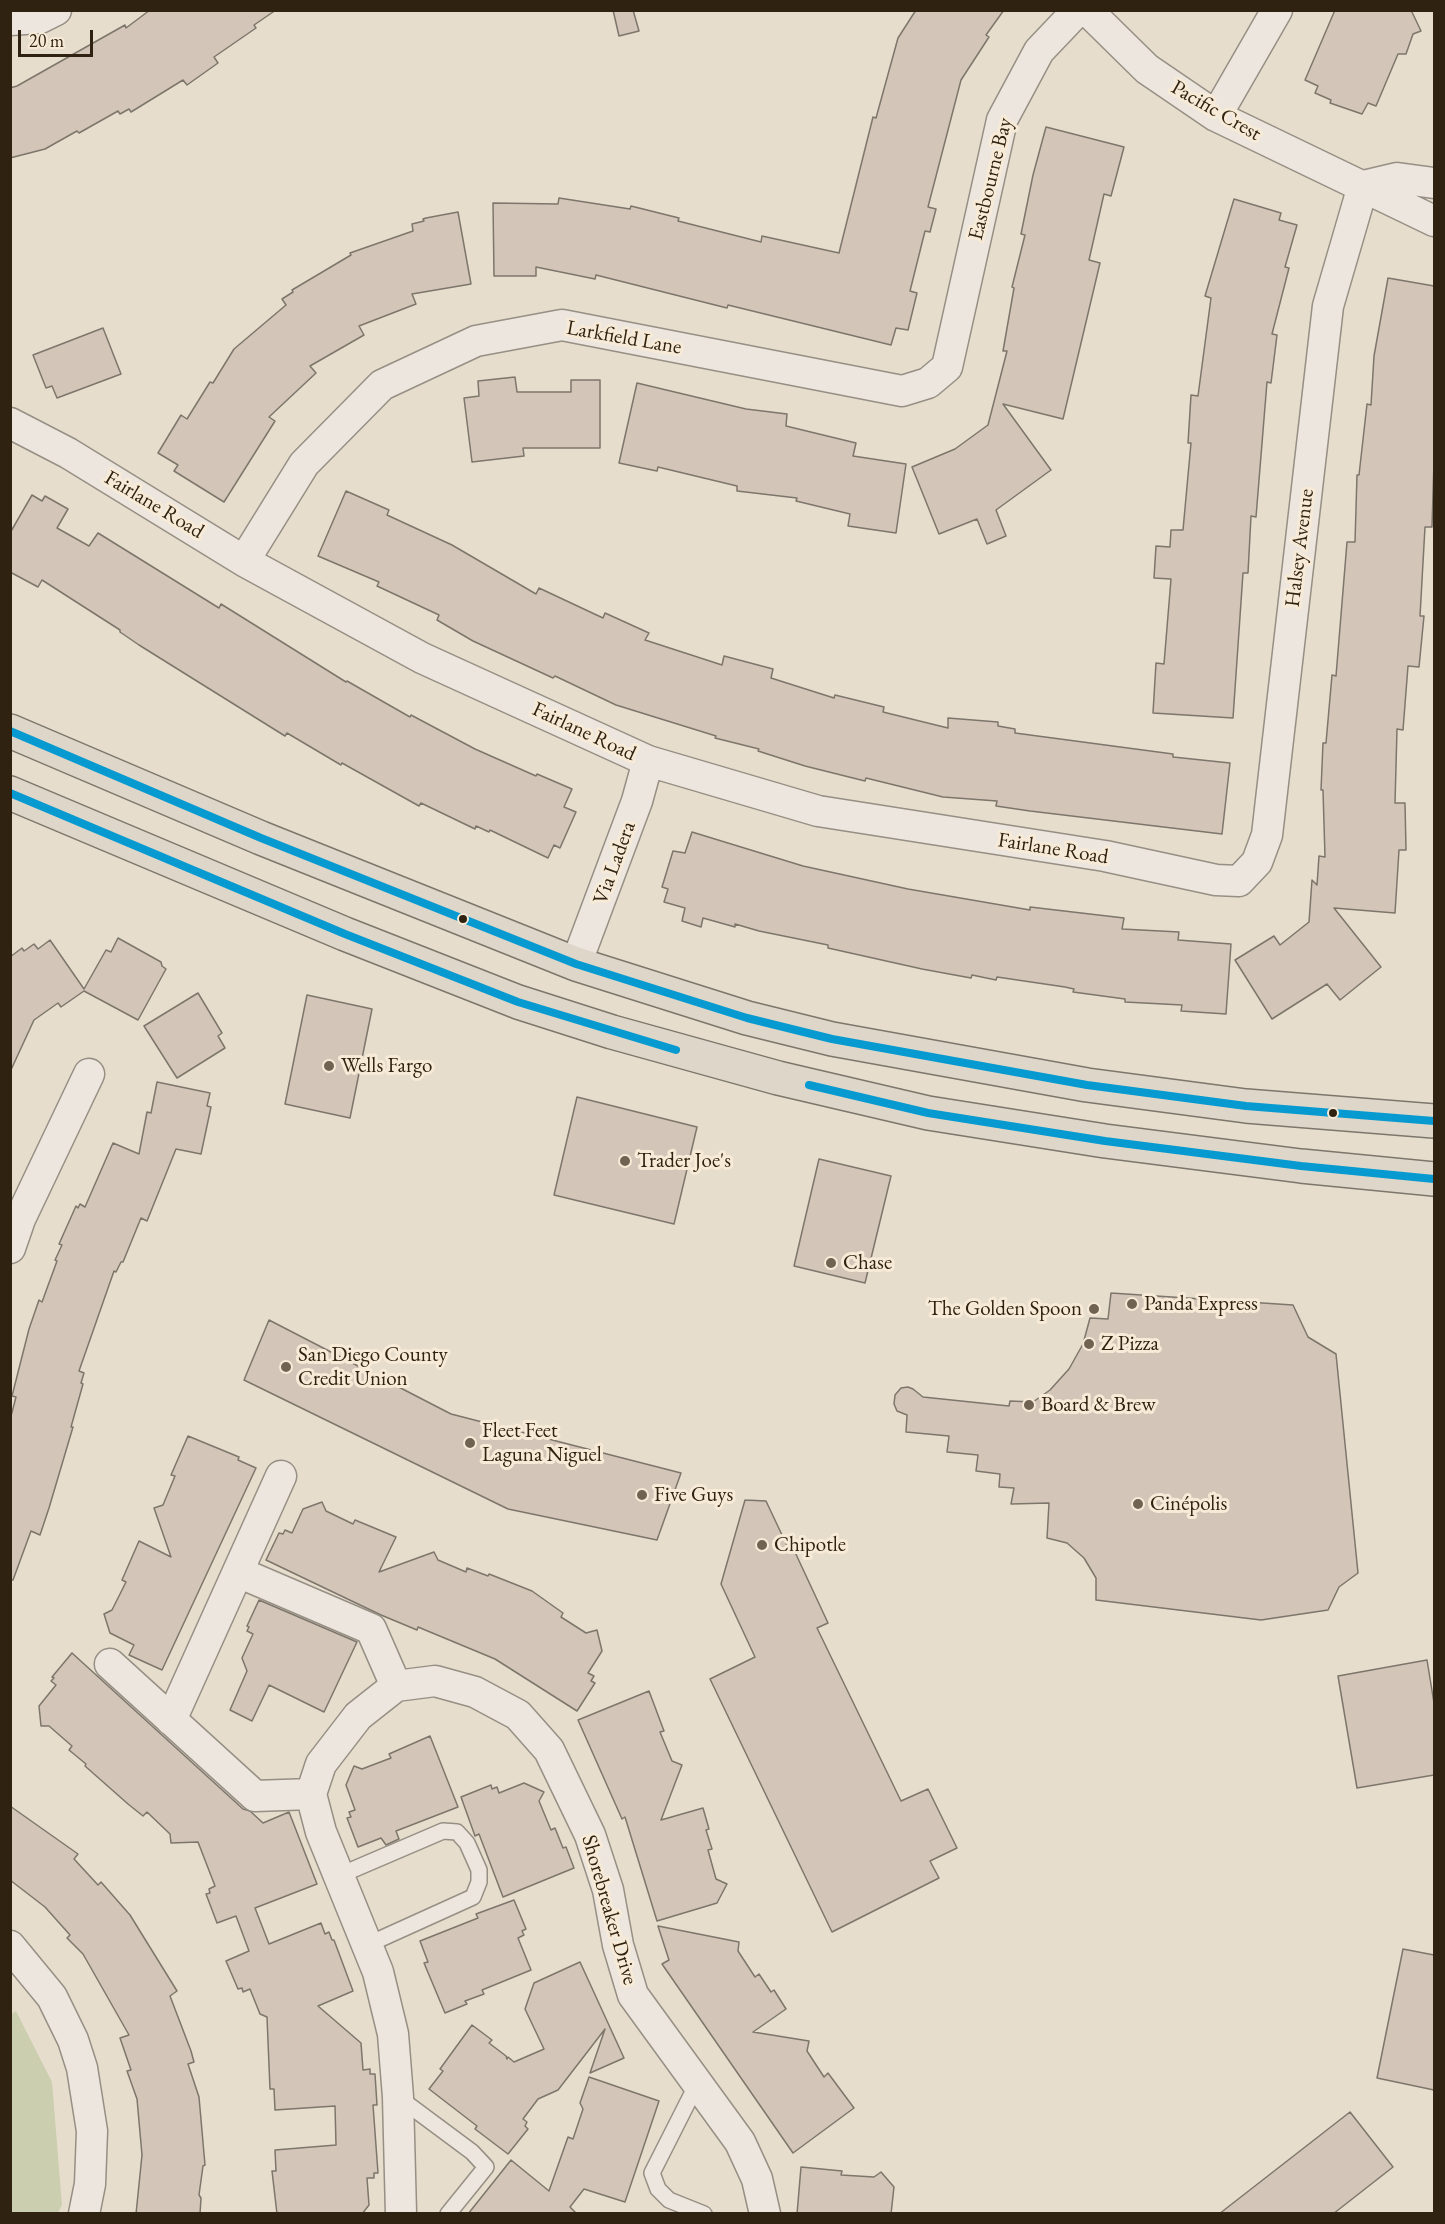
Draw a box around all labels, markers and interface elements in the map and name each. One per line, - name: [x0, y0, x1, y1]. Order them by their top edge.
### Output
- scale bar: [21, 18, 96, 56]
- text: 20 m: [29, 29, 64, 52]
- street label: Pacific Crest: [1167, 75, 1265, 147]
- street label: Eastbourne Bay: [964, 115, 1018, 243]
- street label: Larkfield Lane: [565, 315, 683, 361]
- street label: Fairlane Road: [100, 465, 208, 545]
- street label: Halsey Avenue: [1280, 487, 1320, 609]
- street label: Fairlane Road: [528, 697, 640, 767]
- street label: Via Ladera: [588, 818, 642, 908]
- street label: Fairlane Road: [996, 828, 1110, 870]
- unlabelled marker: [457, 913, 469, 925]
- place label: Wells Fargo: [341, 1053, 432, 1079]
- marker: Wells Fargo: [322, 1059, 336, 1073]
- unlabelled marker: [1327, 1107, 1339, 1119]
- place label: Trader Joe's: [637, 1148, 731, 1174]
- marker: Trader Joe's: [618, 1154, 632, 1168]
- place label: Chase: [843, 1250, 892, 1276]
- marker: Chase: [824, 1256, 838, 1270]
- place label: Panda Express: [1144, 1291, 1258, 1317]
- place label: The Golden Spoon: [928, 1296, 1082, 1322]
- marker: Panda Express: [1125, 1297, 1139, 1311]
- marker: The Golden Spoon: [1087, 1302, 1101, 1316]
- place label: Z Pizza: [1101, 1331, 1159, 1357]
- marker: Z Pizza: [1082, 1337, 1096, 1351]
- place label: San Diego County Credit Union: [298, 1342, 448, 1392]
- marker: San Diego County Credit Union: [279, 1360, 293, 1374]
- place label: Board & Brew: [1041, 1392, 1156, 1418]
- marker: Board & Brew: [1022, 1398, 1036, 1412]
- place label: Fleet Feet Laguna Niguel: [482, 1418, 602, 1468]
- marker: Fleet Feet Laguna Niguel: [463, 1436, 477, 1450]
- place label: Five Guys: [654, 1482, 733, 1508]
- marker: Five Guys: [635, 1488, 649, 1502]
- place label: Cinépolis: [1150, 1491, 1227, 1517]
- marker: Cinépolis: [1131, 1497, 1145, 1511]
- place label: Chipotle: [774, 1532, 846, 1558]
- marker: Chipotle: [755, 1538, 769, 1552]
- street label: Shorebreaker Drive: [576, 1832, 642, 1988]

